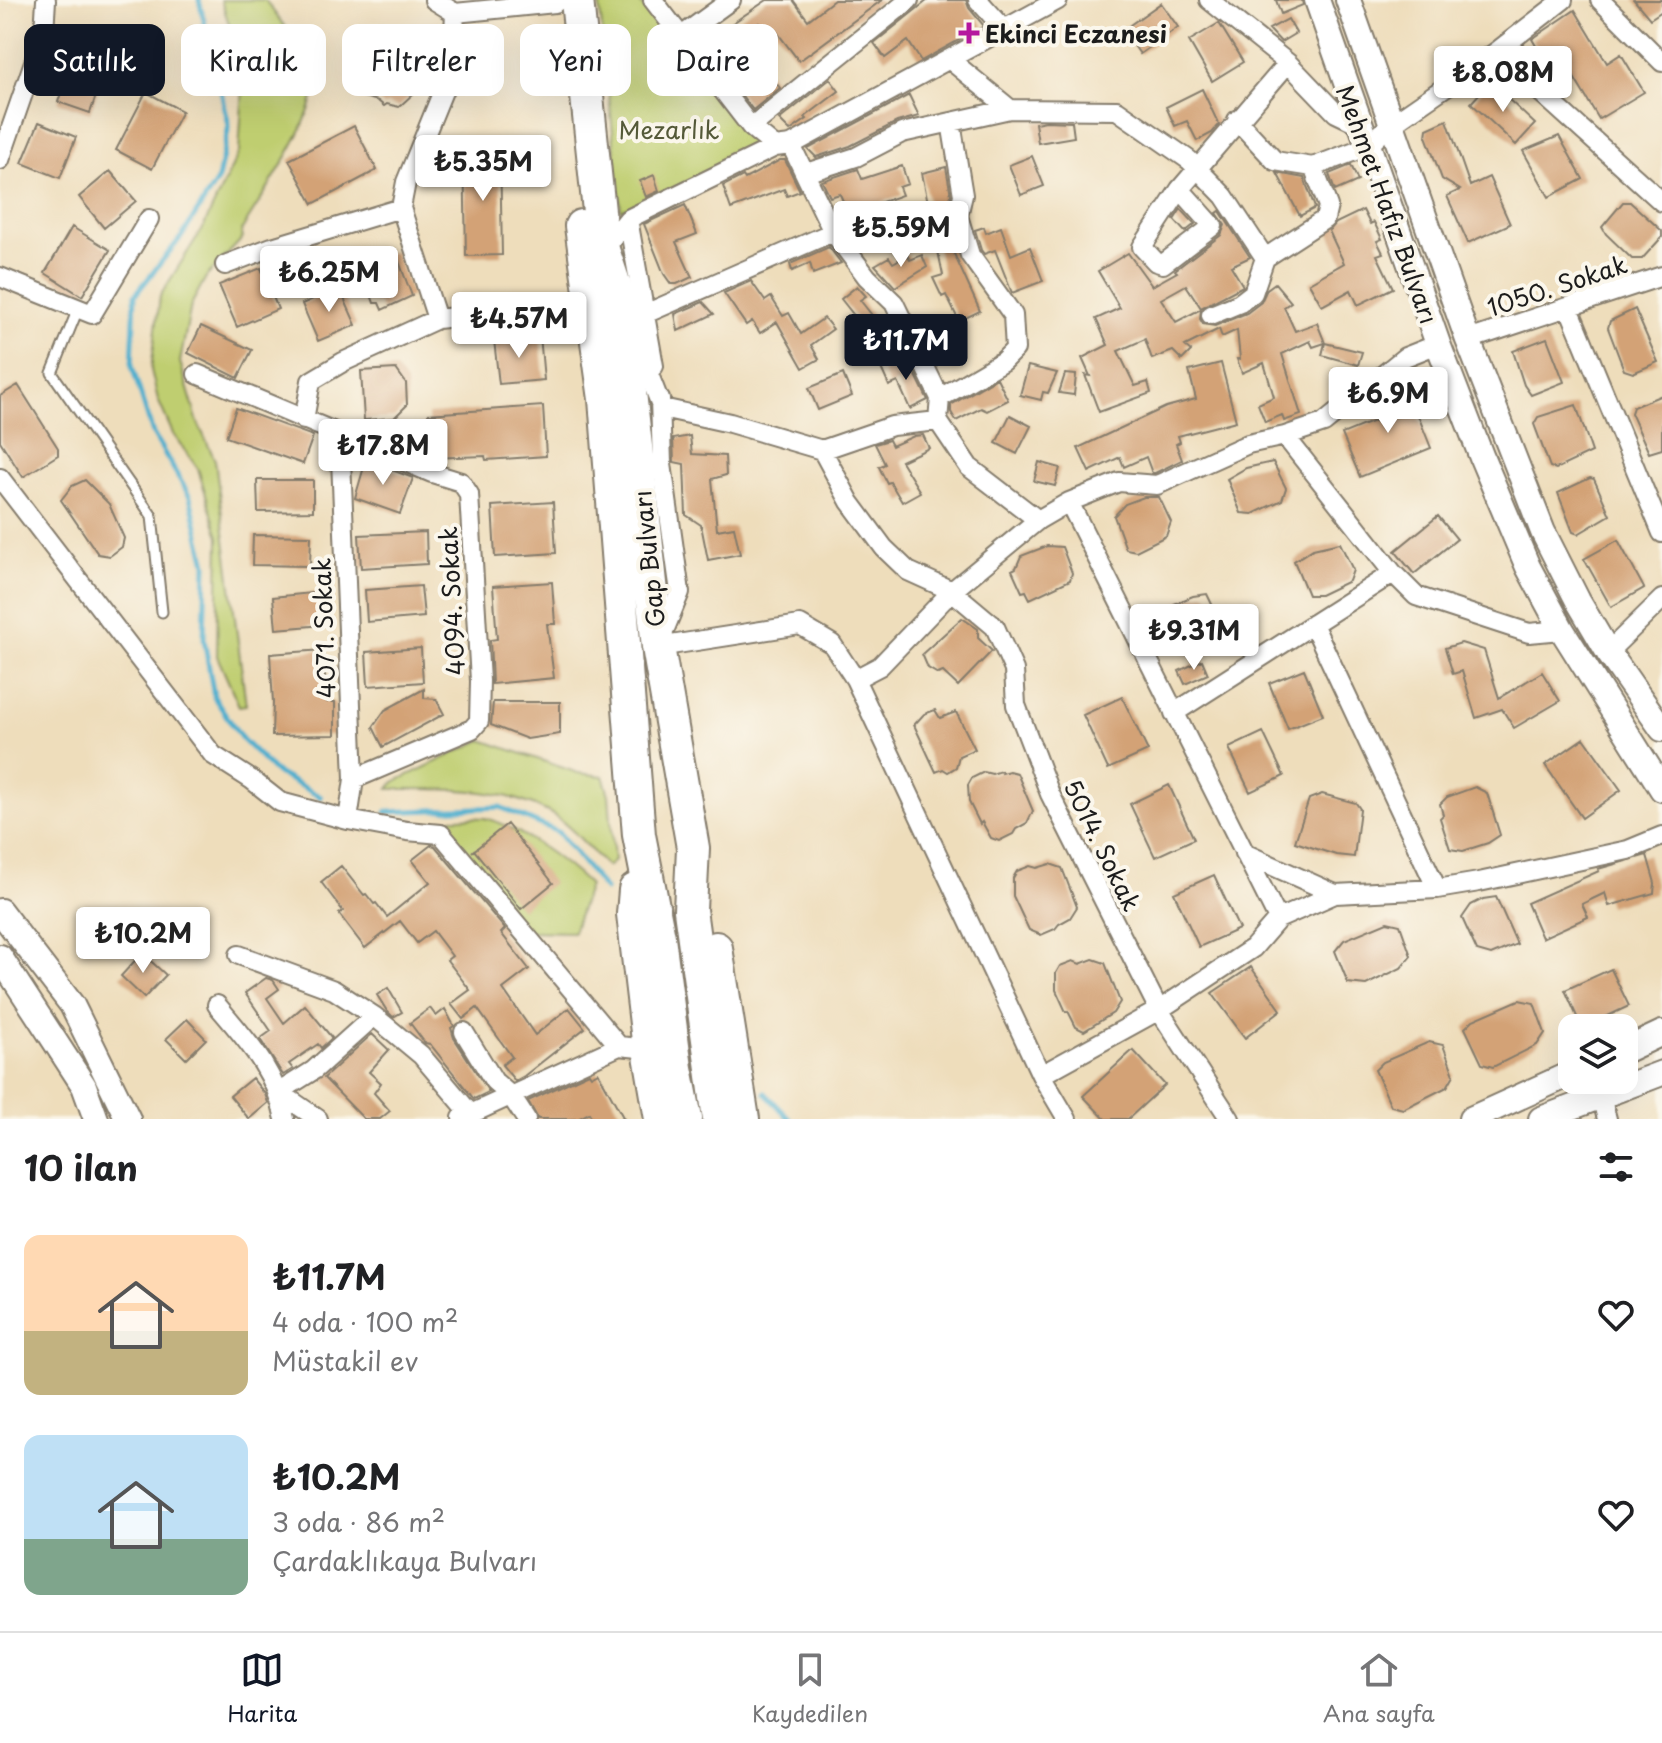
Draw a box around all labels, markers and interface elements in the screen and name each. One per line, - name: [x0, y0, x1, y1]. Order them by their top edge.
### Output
- place label: Ekinci Eczanesi: [985, 15, 1167, 51]
- chip: Satılık: [24, 24, 165, 96]
- chip: Kiralık: [181, 24, 326, 96]
- chip: Filtreler: [342, 24, 504, 96]
- chip: Yeni: [520, 24, 631, 96]
- chip: Daire: [647, 24, 778, 96]
- marker: Ekinci Eczanesi: [960, 24, 978, 42]
- pin: ₺8.08M: [1438, 46, 1568, 114]
- text: ₺8.08M: [1452, 52, 1554, 91]
- street label: Mehmet Hafız Bulvarı: [1328, 80, 1448, 328]
- park label: Mezarlık: [618, 111, 720, 147]
- pin: ₺5.35M: [418, 135, 548, 203]
- text: ₺5.35M: [433, 141, 533, 180]
- pin: ₺5.59M: [836, 201, 966, 269]
- text: ₺5.59M: [851, 207, 951, 246]
- street label: 1050. Sokak: [1482, 245, 1632, 325]
- pin: ₺6.25M: [264, 246, 394, 314]
- text: ₺6.25M: [278, 252, 380, 291]
- pin: ₺4.57M: [454, 292, 584, 360]
- text: ₺4.57M: [470, 298, 568, 337]
- pin: ₺11.7M: [841, 314, 971, 382]
- text: ₺11.7M: [863, 320, 950, 359]
- pin: ₺6.9M: [1332, 367, 1444, 435]
- text: ₺6.9M: [1347, 373, 1429, 412]
- pin: ₺17.8M: [318, 419, 448, 487]
- text: ₺17.8M: [336, 425, 430, 464]
- street label: Gap Bulvarı: [623, 489, 673, 629]
- street label: 4094. Sokak: [429, 525, 473, 676]
- street label: 4071. Sokak: [303, 557, 343, 699]
- pin: ₺9.31M: [1129, 604, 1259, 672]
- text: ₺9.31M: [1148, 610, 1240, 649]
- street label: 5014. Sokak: [1056, 773, 1151, 917]
- pin: ₺10.2M: [78, 907, 208, 975]
- text: ₺10.2M: [94, 913, 192, 952]
- map controls: [1558, 1014, 1638, 1094]
- button: layers: [1558, 1014, 1638, 1094]
- text: 10 ilan: [24, 1141, 138, 1193]
- icon: filters: [1594, 1145, 1638, 1189]
- text: ₺11.7M: [272, 1250, 386, 1302]
- icon: home: [88, 1267, 184, 1363]
- icon: heart: [1594, 1293, 1638, 1337]
- text: 4 oda · 100 m²: [272, 1302, 458, 1341]
- text: Müstakil ev: [272, 1341, 418, 1380]
- text: ₺10.2M: [272, 1450, 400, 1502]
- icon: home: [88, 1467, 184, 1563]
- icon: heart: [1594, 1493, 1638, 1537]
- text: 3 oda · 86 m²: [272, 1502, 445, 1541]
- text: Çardaklıkaya Bulvarı: [272, 1541, 537, 1580]
- tab: Harita: [227, 1648, 297, 1729]
- tab: Kaydedilen: [752, 1648, 868, 1729]
- tab: Ana sayfa: [1323, 1648, 1435, 1729]

